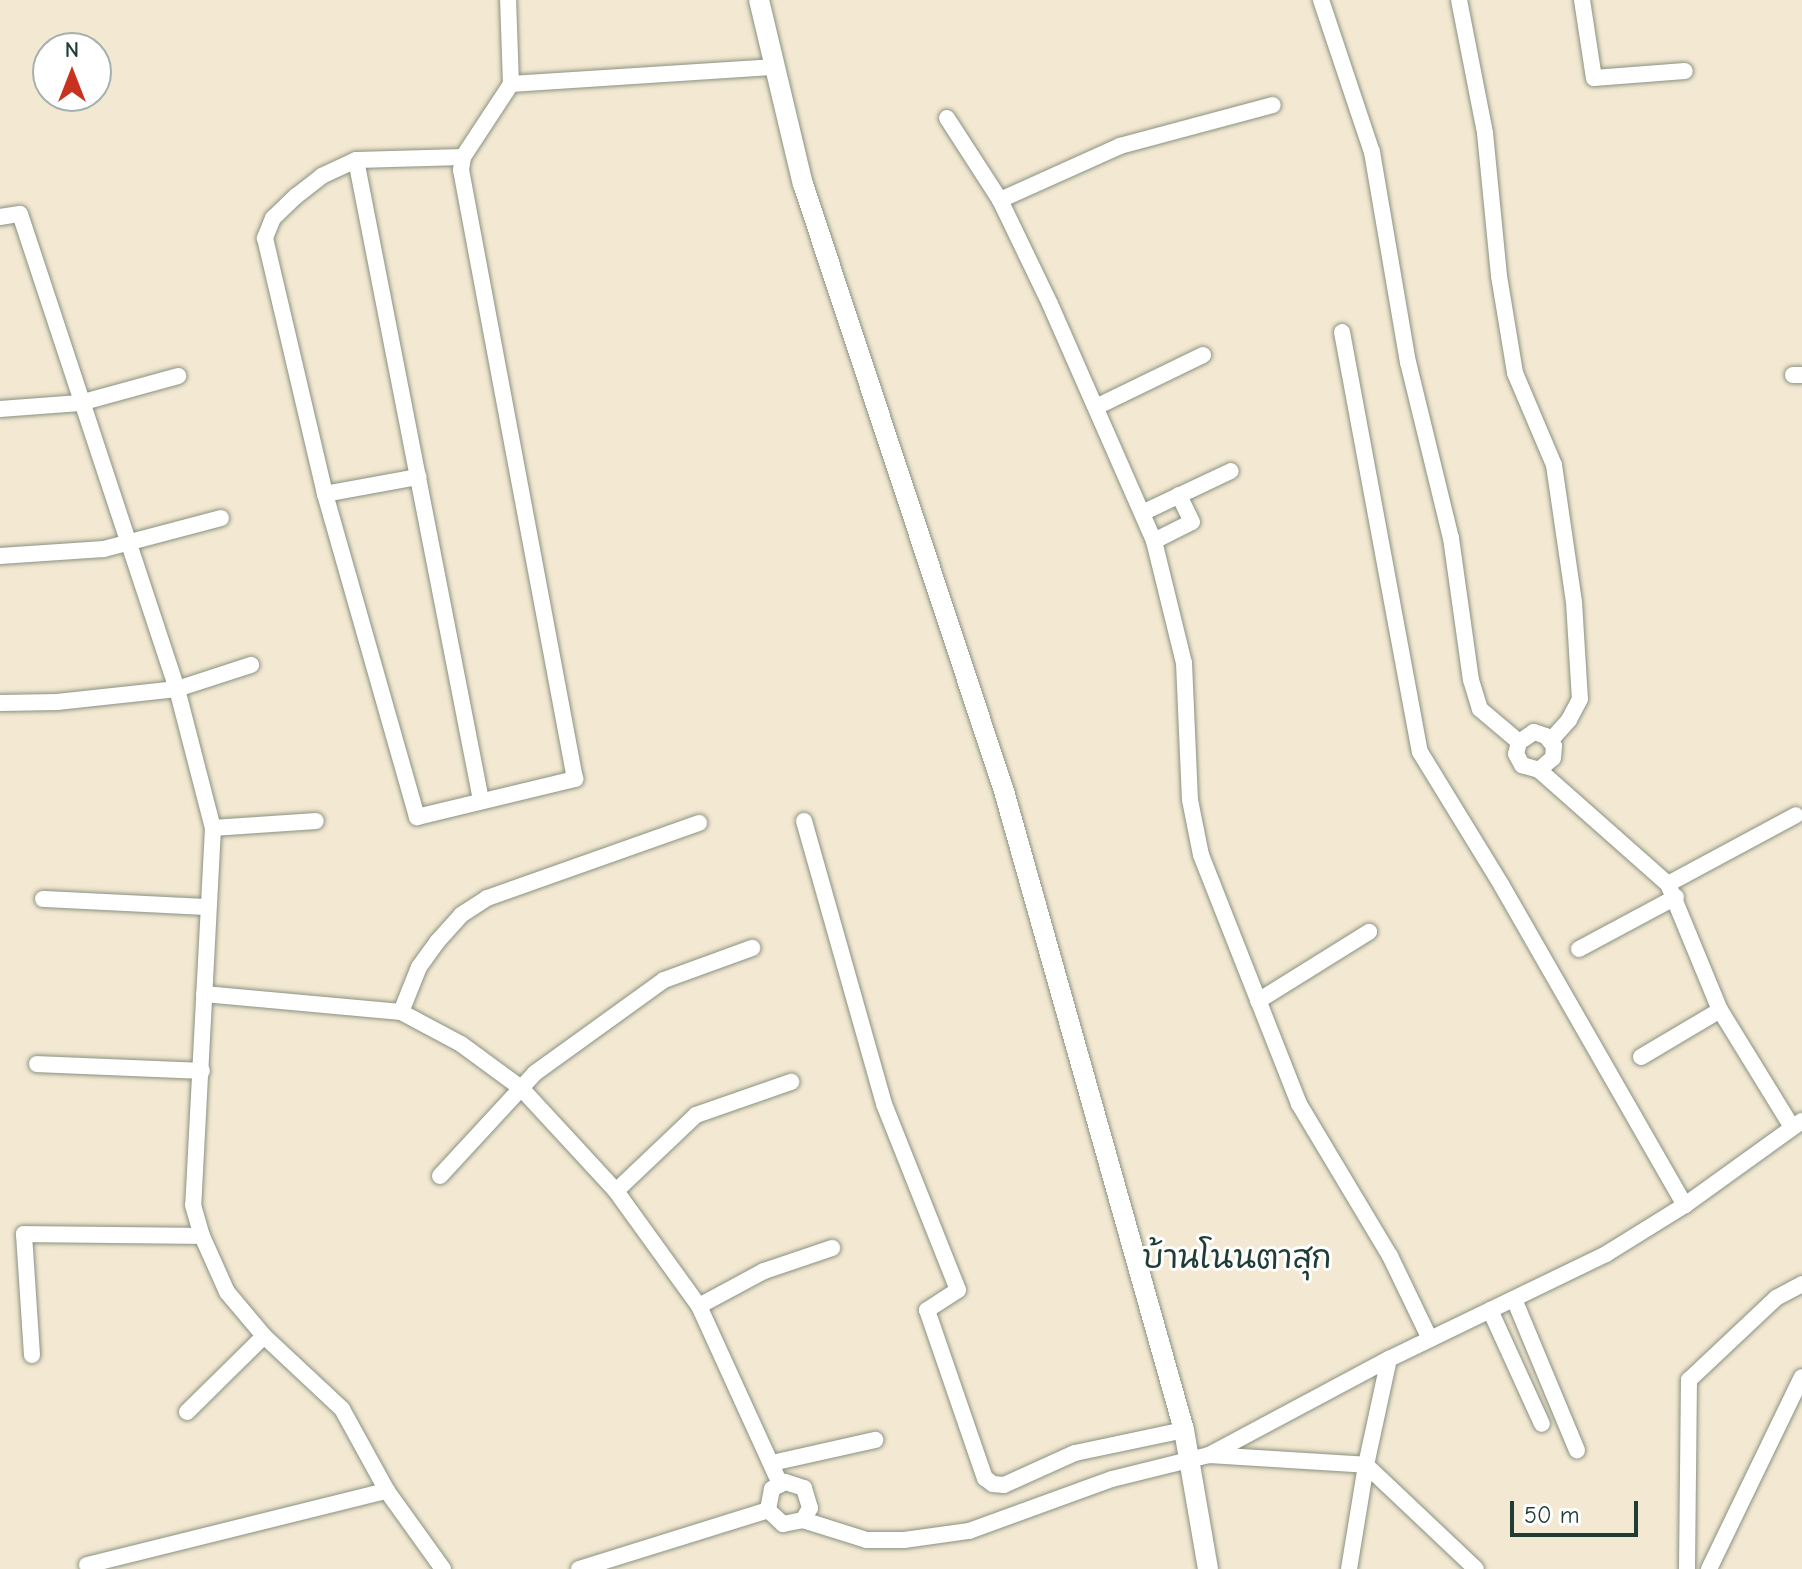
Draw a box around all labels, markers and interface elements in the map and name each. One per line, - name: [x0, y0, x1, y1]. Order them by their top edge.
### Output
- north arrow: [32, 32, 112, 112]
- text: N: [65, 37, 79, 63]
- district label: บ้านโนนตาสุก: [1143, 1239, 1331, 1277]
- scale bar: [1514, 1485, 1642, 1535]
- text: 50 m: [1524, 1501, 1580, 1529]

